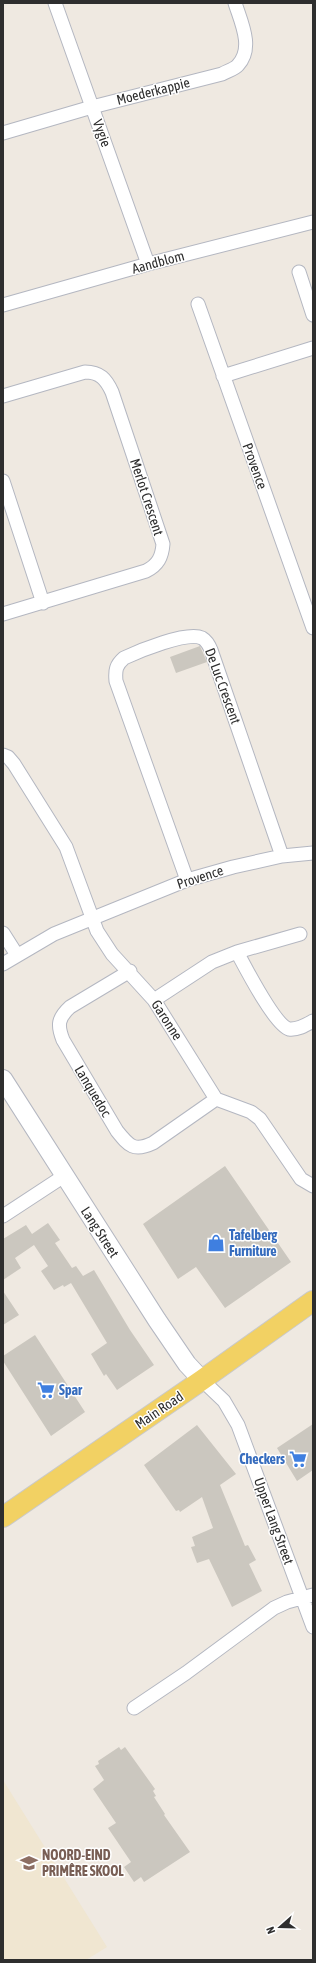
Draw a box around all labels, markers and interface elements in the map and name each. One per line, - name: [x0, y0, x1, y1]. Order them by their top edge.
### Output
- street label: Moederkappie: [115, 74, 191, 108]
- street label: Vygie: [90, 117, 114, 149]
- street label: Aandblom: [130, 247, 186, 277]
- street label: Provence: [239, 441, 271, 491]
- street label: Merlot Crescent: [127, 456, 167, 538]
- street label: De Luc Crescent: [202, 646, 244, 726]
- street label: Provence: [175, 862, 225, 892]
- street label: Garonne: [148, 997, 186, 1043]
- street label: Lanquedoc: [72, 1063, 115, 1120]
- street label: Lang Street: [78, 1204, 122, 1260]
- place label: Tafelberg Furniture: [229, 1227, 278, 1259]
- shop icon: Tafelberg Furniture: [206, 1233, 226, 1253]
- supermarket icon: Spar: [36, 1380, 56, 1400]
- place label: Spar: [59, 1382, 83, 1398]
- street label: Main Road: [132, 1388, 186, 1432]
- supermarket icon: Checkers: [288, 1449, 308, 1469]
- place label: Checkers: [239, 1451, 285, 1467]
- street label: Upper Lang Street: [251, 1475, 297, 1567]
- place label: NOORD-EIND PRIMÊRE SKOOL: [42, 1847, 124, 1879]
- school or university icon: NOORD-EIND PRIMÊRE SKOOL: [19, 1853, 39, 1873]
- north arrow: [260, 1907, 300, 1947]
- text: N: [264, 1925, 277, 1936]

